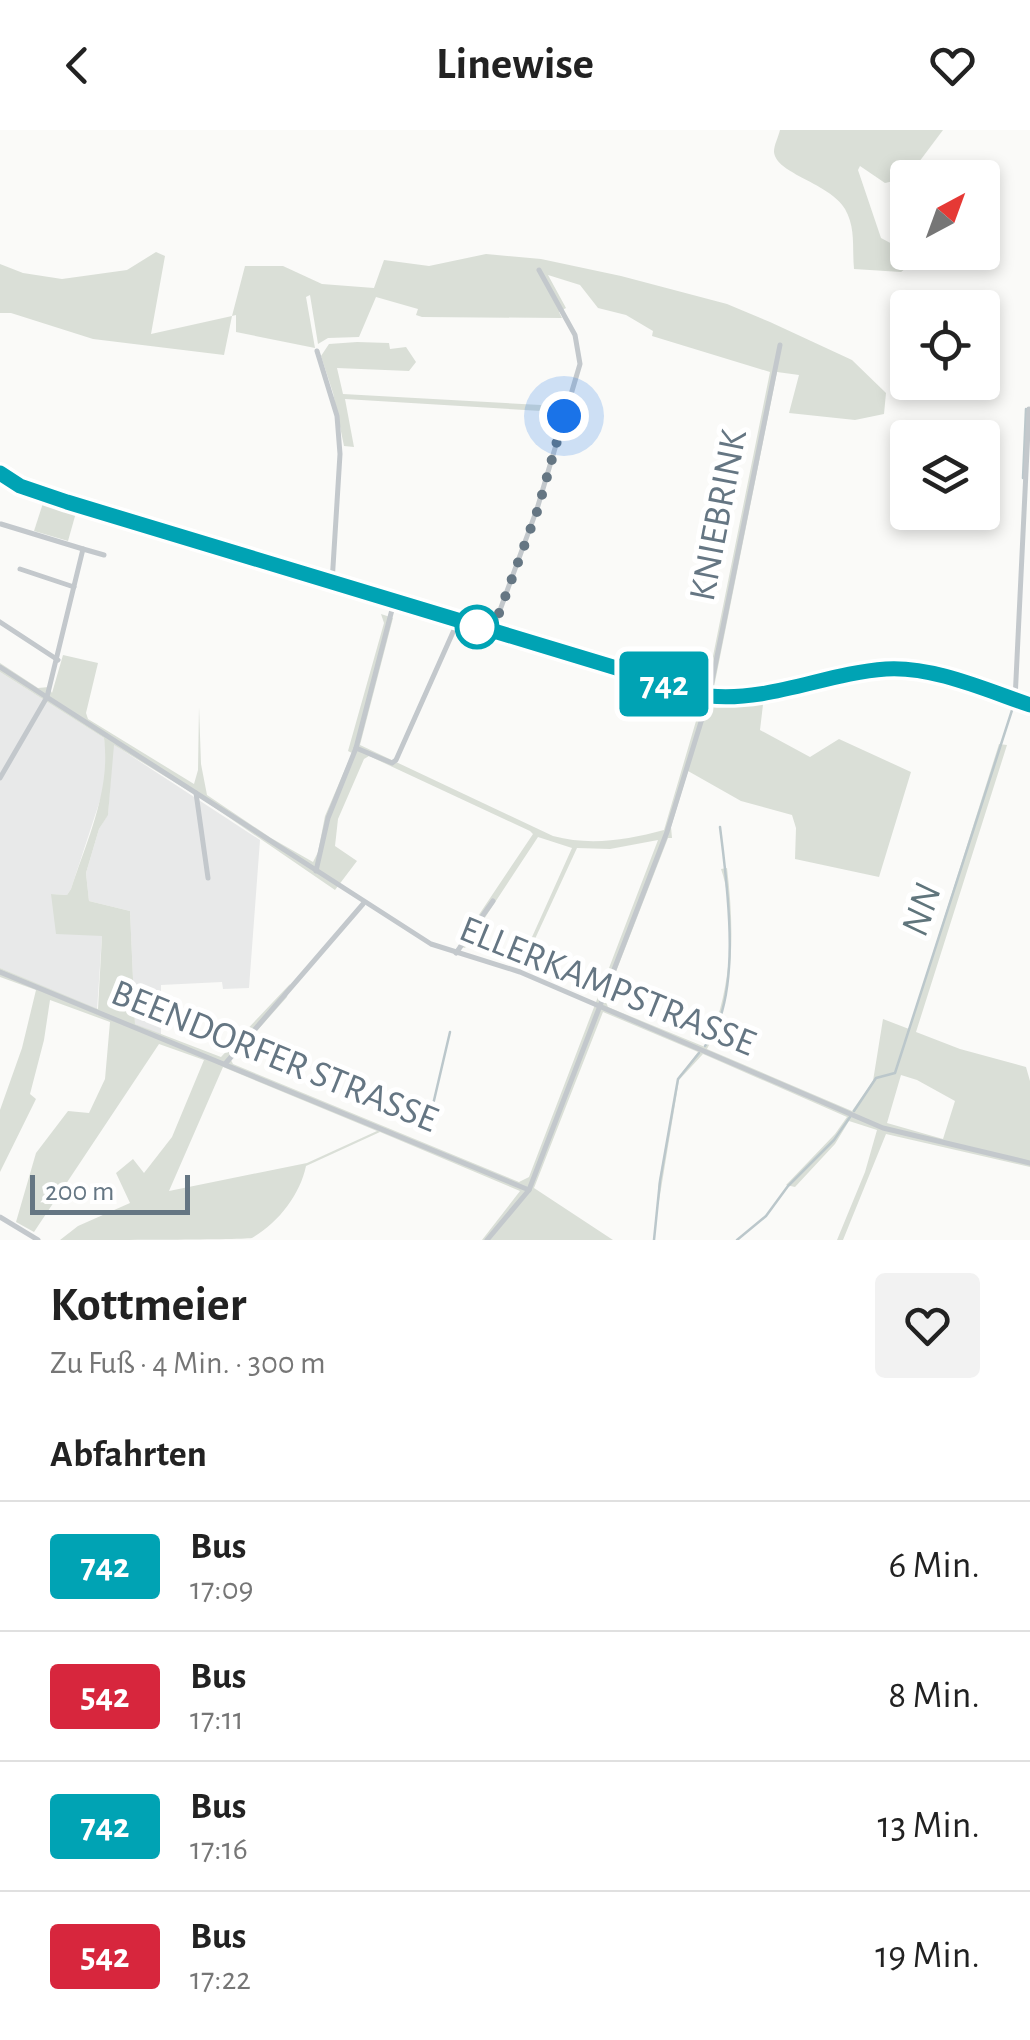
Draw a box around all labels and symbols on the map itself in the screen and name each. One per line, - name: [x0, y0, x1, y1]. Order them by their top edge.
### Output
- north arrow: [890, 160, 1000, 270]
- your location: [539, 391, 589, 441]
- street label: KNIEBRINK: [684, 426, 754, 604]
- unlabelled marker: [456, 606, 498, 648]
- line badge: 742: [606, 652, 722, 716]
- water label: NN: [895, 879, 949, 941]
- street label: ELLERKAMPSTRASSE: [454, 910, 760, 1063]
- street label: BEENDORFER STRASSE: [106, 974, 443, 1140]
- scale bar: [30, 1170, 190, 1214]

